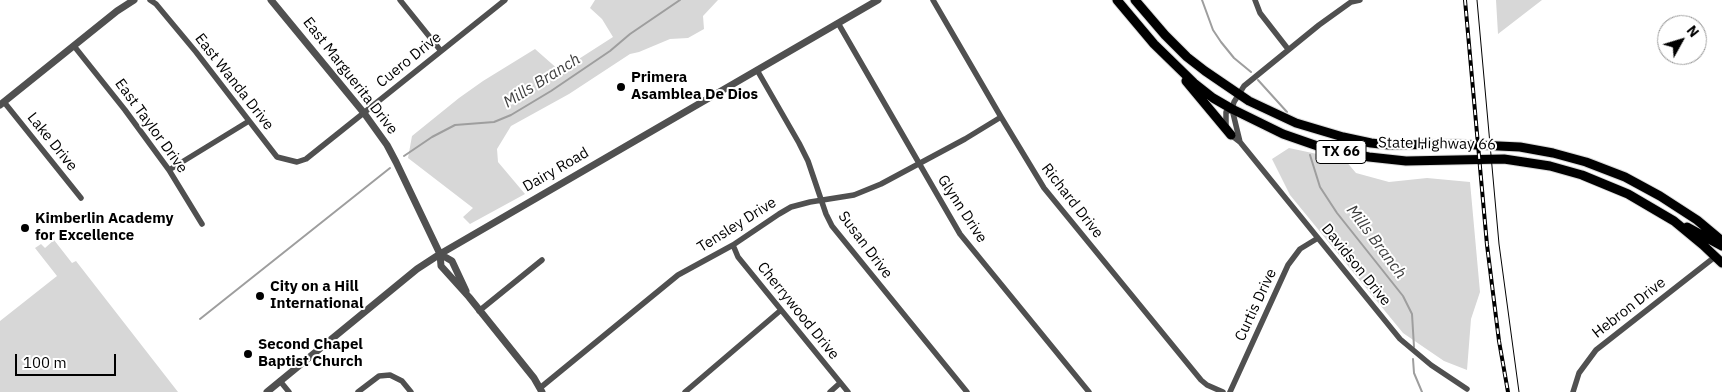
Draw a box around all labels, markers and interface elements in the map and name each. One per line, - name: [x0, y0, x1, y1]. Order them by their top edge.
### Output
- street label: East Marguerita Drive: [299, 14, 401, 138]
- north arrow: [1657, 15, 1707, 65]
- text: N: [1683, 22, 1703, 41]
- street label: Cuero Drive: [373, 28, 445, 92]
- street label: East Wanda Drive: [191, 30, 277, 134]
- water label: Mills Branch: [500, 50, 584, 112]
- place label: Primera Asamblea De Dios: [631, 69, 758, 104]
- street label: East Taylor Drive: [111, 75, 191, 177]
- marker: Primera Asamblea De Dios: [615, 81, 627, 93]
- street label: Lake Drive: [23, 109, 81, 175]
- street label: State Highway 66: [1378, 134, 1496, 154]
- road number: TX 66: [1316, 140, 1366, 163]
- street label: Dairy Road: [520, 144, 592, 196]
- street label: Richard Drive: [1037, 160, 1107, 242]
- street label: Glynn Drive: [933, 172, 991, 246]
- street label: Tensley Drive: [694, 194, 780, 256]
- water label: Mills Branch: [1342, 201, 1410, 283]
- street label: Susan Drive: [834, 208, 896, 282]
- place label: Kimberlin Academy for Excellence: [35, 210, 173, 245]
- street label: Davidson Drive: [1317, 220, 1395, 310]
- marker: Kimberlin Academy for Excellence: [19, 222, 31, 234]
- street label: Cherrywood Drive: [753, 259, 843, 363]
- street label: Curtis Drive: [1231, 266, 1281, 344]
- street label: Hebron Drive: [1589, 274, 1669, 342]
- place label: City on a Hill International: [270, 278, 363, 313]
- marker: City on a Hill International: [254, 290, 266, 302]
- place label: Second Chapel Baptist Church: [258, 336, 363, 371]
- scale bar: [18, 344, 119, 376]
- marker: Second Chapel Baptist Church: [242, 348, 254, 360]
- text: 100 m: [23, 353, 67, 372]

